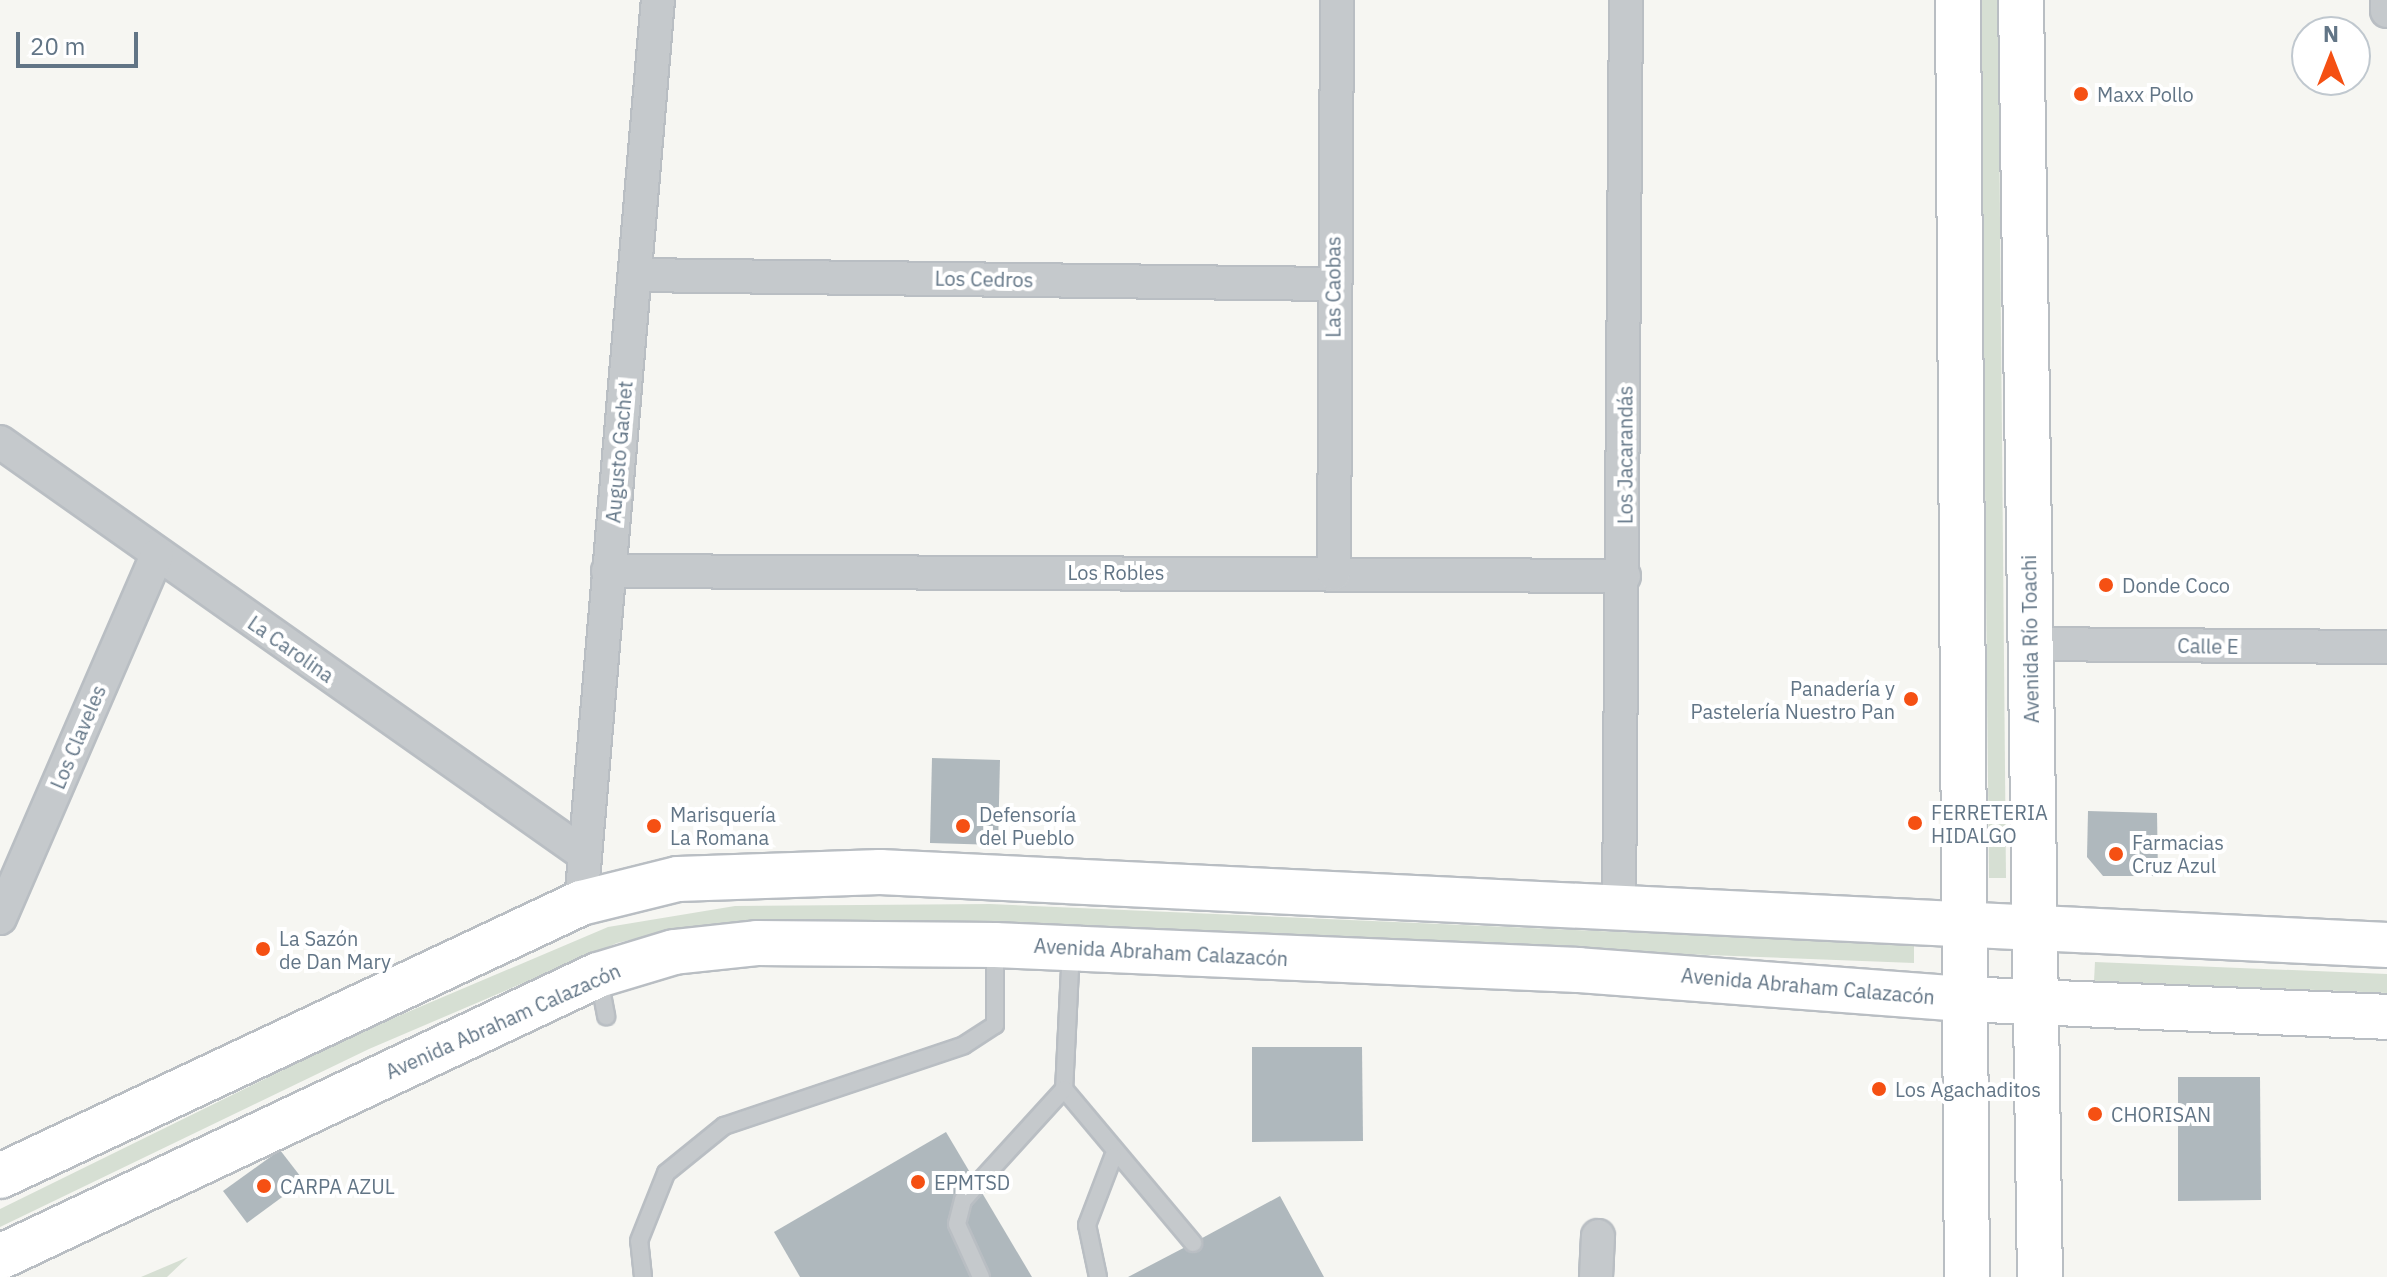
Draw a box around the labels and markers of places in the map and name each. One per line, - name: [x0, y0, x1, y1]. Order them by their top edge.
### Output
- place label: Maxx Pollo: [2097, 82, 2194, 106]
- marker: Maxx Pollo: [2072, 85, 2090, 103]
- place label: Donde Coco: [2122, 573, 2230, 597]
- marker: Donde Coco: [2097, 576, 2115, 594]
- place label: Panadería y Pastelería Nuestro Pan: [1691, 676, 1895, 723]
- marker: Panadería y Pastelería Nuestro Pan: [1902, 690, 1920, 708]
- place label: FERRETERIA HIDALGO: [1931, 800, 2048, 847]
- place label: Marisquería La Romana: [670, 802, 776, 849]
- place label: Defensoría del Pueblo: [979, 802, 1076, 849]
- marker: FERRETERIA HIDALGO: [1906, 814, 1924, 832]
- marker: Marisquería La Romana: [645, 817, 663, 835]
- marker: Defensoría del Pueblo: [954, 817, 972, 835]
- place label: Farmacias Cruz Azul: [2132, 830, 2224, 877]
- marker: Farmacias Cruz Azul: [2107, 845, 2125, 863]
- place label: La Sazón de Dan Mary: [279, 926, 391, 973]
- marker: La Sazón de Dan Mary: [254, 940, 272, 958]
- place label: Los Agachaditos: [1895, 1077, 2041, 1101]
- marker: Los Agachaditos: [1870, 1080, 1888, 1098]
- place label: CHORISAN: [2111, 1102, 2211, 1126]
- marker: CHORISAN: [2086, 1105, 2104, 1123]
- place label: EPMTSD: [934, 1170, 1010, 1194]
- marker: EPMTSD: [909, 1173, 927, 1191]
- place label: CARPA AZUL: [280, 1174, 395, 1198]
- marker: CARPA AZUL: [255, 1177, 273, 1195]

